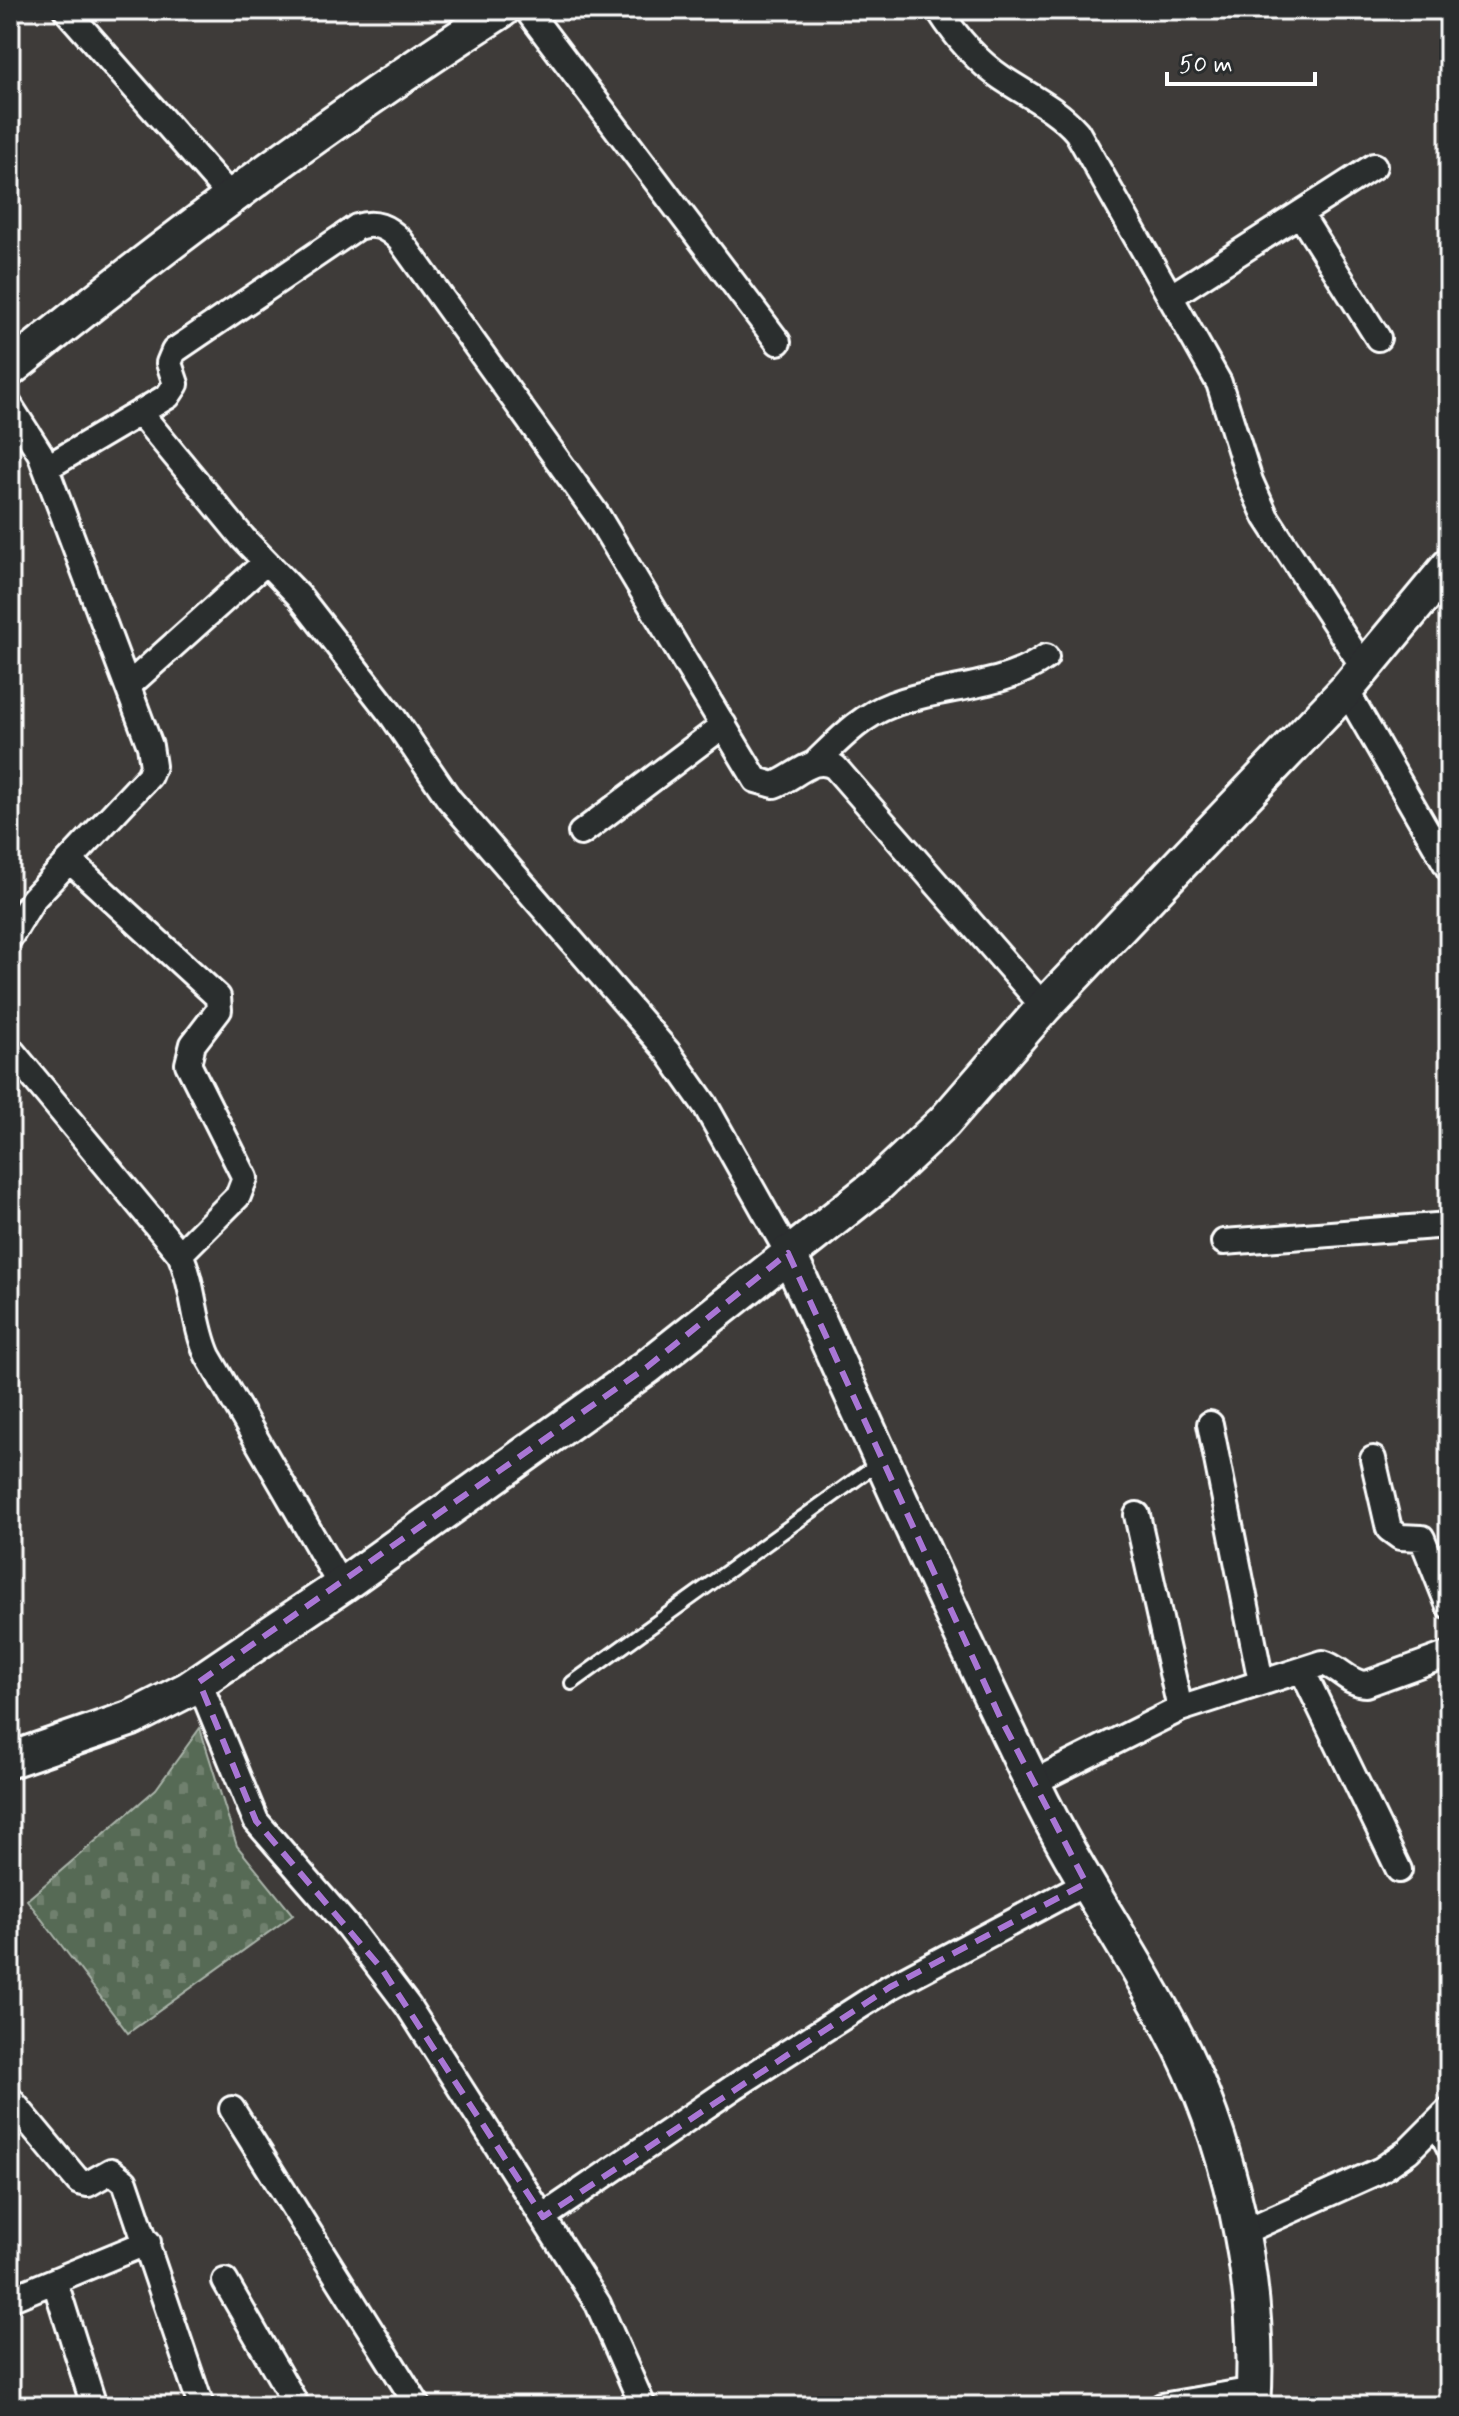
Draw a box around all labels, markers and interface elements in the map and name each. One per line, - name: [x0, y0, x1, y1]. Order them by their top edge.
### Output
- scale bar: [1167, 36, 1315, 86]
- text: 50 m: [1179, 50, 1233, 81]

